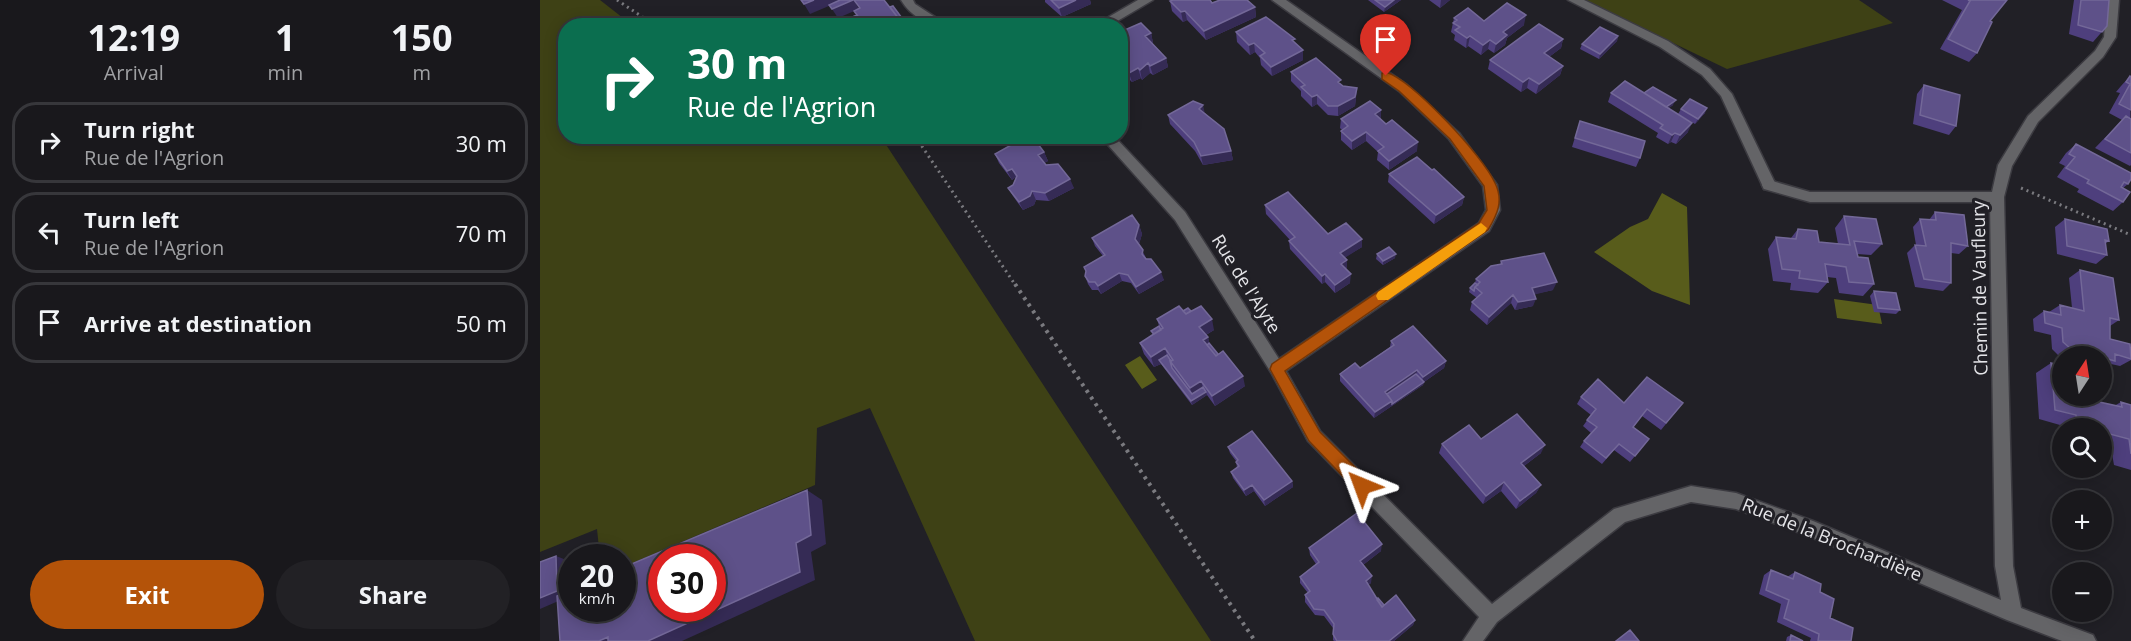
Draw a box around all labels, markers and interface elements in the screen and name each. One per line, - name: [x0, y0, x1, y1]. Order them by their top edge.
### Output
- text: 12:19: [87, 13, 180, 62]
- text: 1: [275, 13, 296, 62]
- text: 150: [391, 13, 453, 62]
- pin: [1360, 14, 1411, 76]
- icon: arrive: [1369, 23, 1402, 56]
- text: 30 m: [687, 34, 787, 91]
- icon: right: [588, 42, 666, 120]
- text: Arrival: [104, 59, 164, 86]
- text: min: [267, 59, 303, 86]
- text: m: [412, 59, 431, 86]
- text: Rue de l'Agrion: [687, 88, 876, 125]
- text: Turn right: [84, 114, 195, 144]
- icon: right: [33, 126, 66, 159]
- text: 30 m: [456, 128, 507, 158]
- text: Rue de l'Agrion: [84, 144, 224, 171]
- street label: Chemin de Vaufleury: [1965, 199, 1993, 376]
- text: Turn left: [84, 204, 179, 234]
- icon: left: [33, 216, 66, 249]
- text: 70 m: [456, 218, 507, 248]
- street label: Rue de l'Alyte: [1207, 229, 1287, 338]
- text: Rue de l'Agrion: [84, 234, 224, 261]
- icon: arrive: [33, 306, 66, 339]
- text: Arrive at destination: [84, 308, 312, 338]
- text: 50 m: [456, 308, 507, 338]
- north arrow: [2052, 346, 2112, 406]
- map controls: [2052, 346, 2112, 622]
- button: search: [2052, 418, 2112, 478]
- position arrow: [1330, 454, 1394, 518]
- button: +: [2052, 490, 2112, 550]
- street label: Rue de la Brochardière: [1739, 492, 1926, 586]
- speed limit sign: 30: [648, 544, 726, 622]
- text: 20: [580, 555, 614, 596]
- button: Exit: [30, 560, 264, 629]
- button: Share: [276, 560, 510, 629]
- button: −: [2052, 562, 2112, 622]
- text: km/h: [579, 588, 615, 608]

